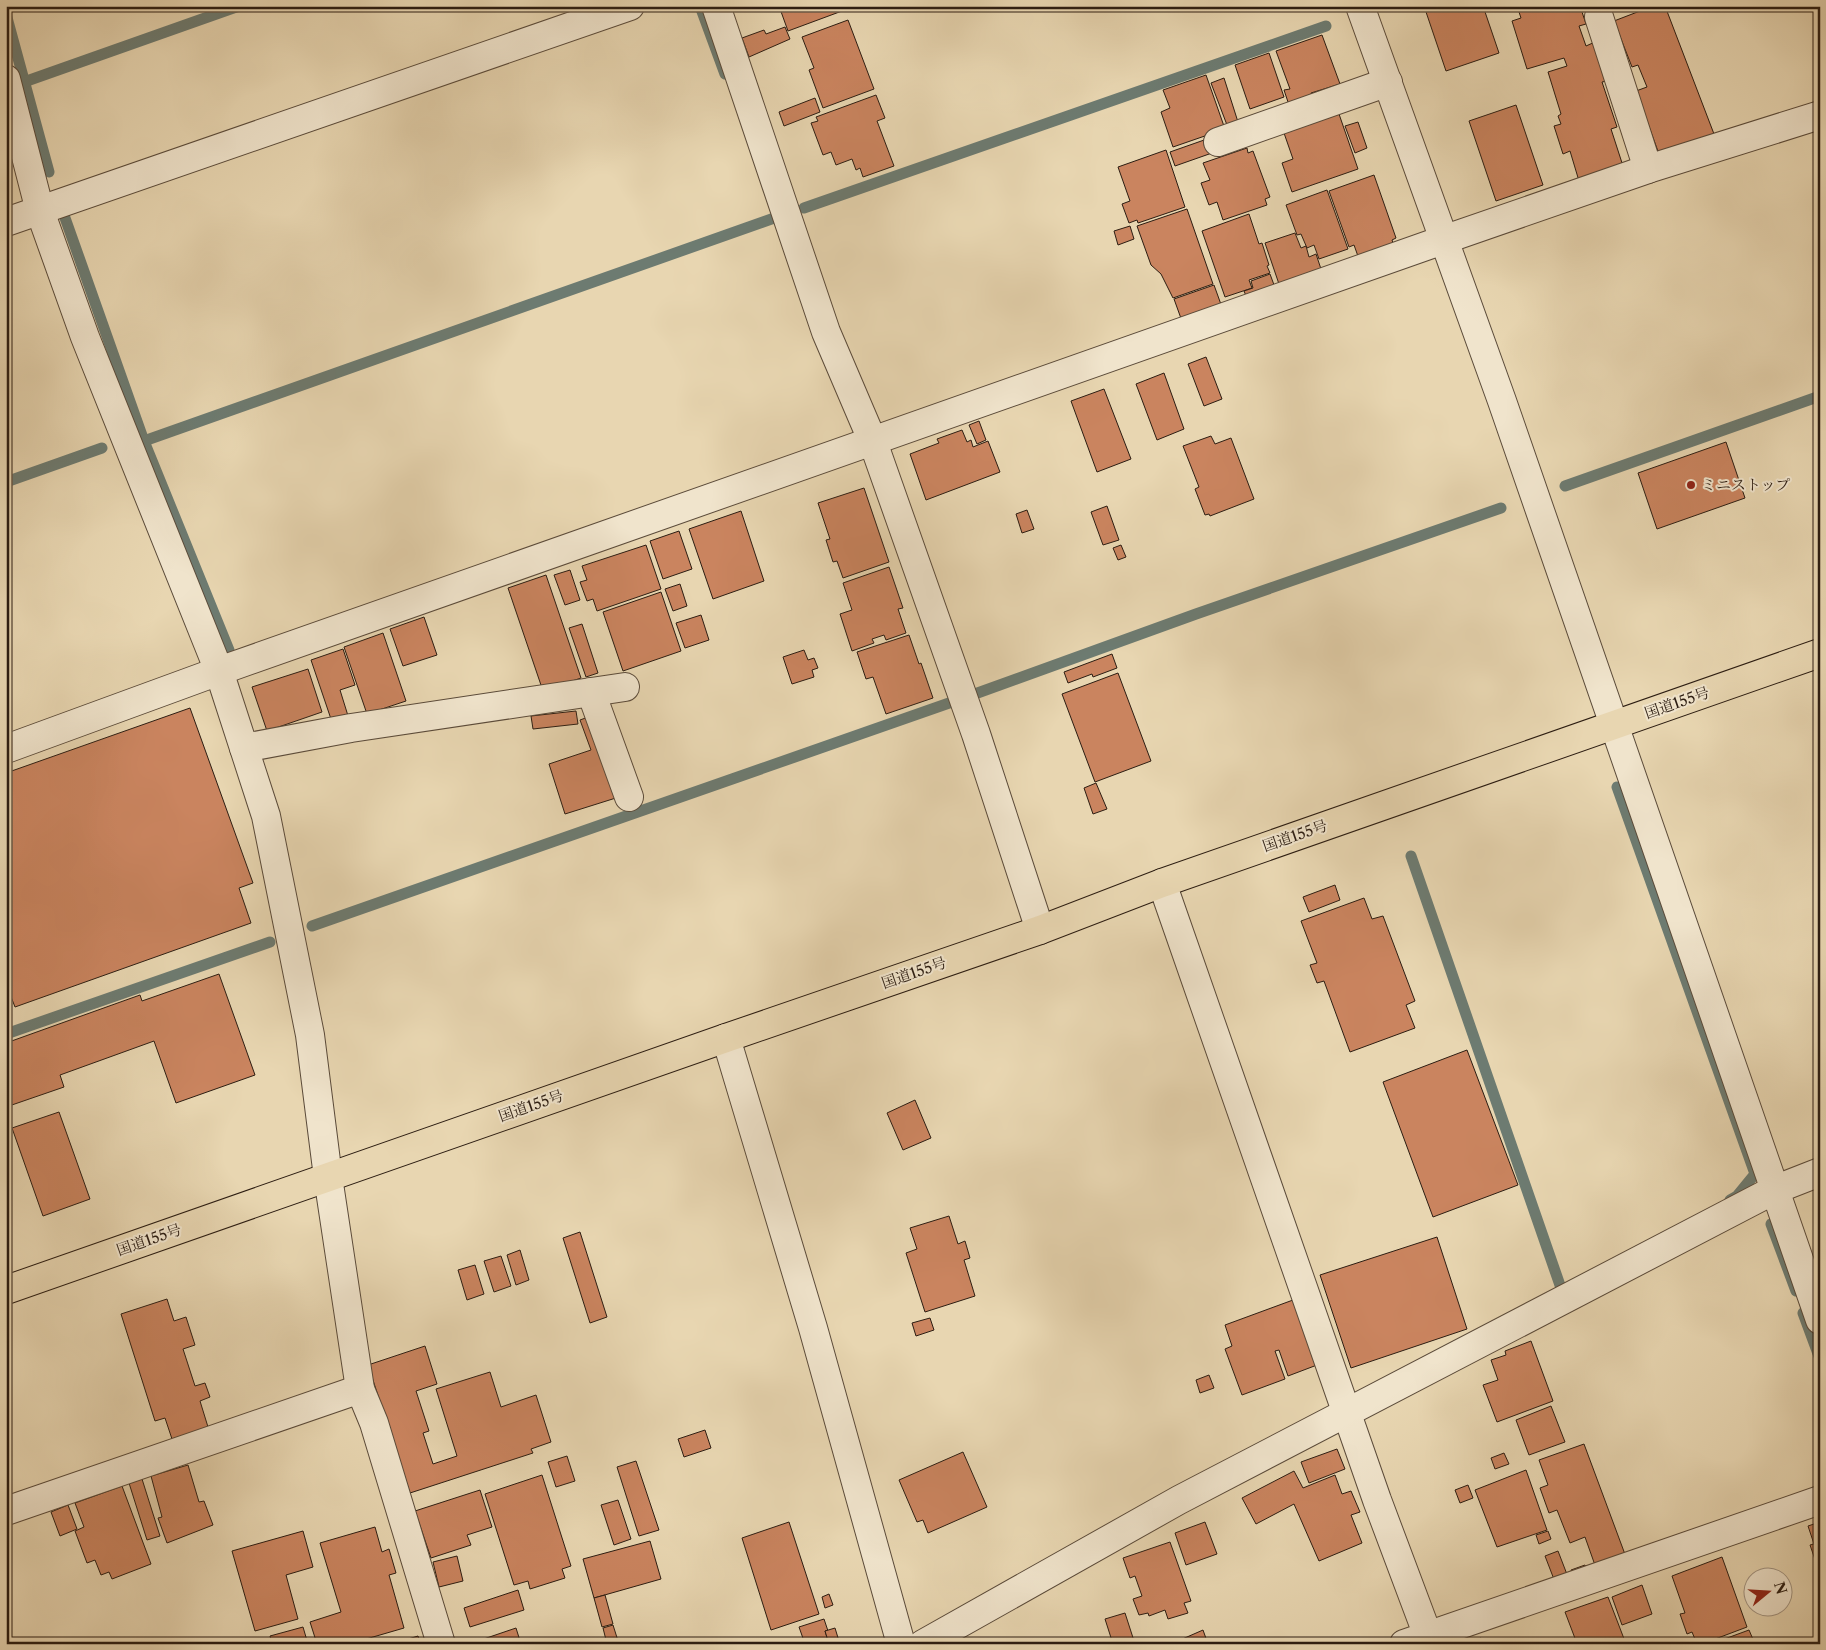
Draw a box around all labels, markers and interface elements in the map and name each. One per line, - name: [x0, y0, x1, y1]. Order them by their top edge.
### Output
- place label: ミニストップ: [1701, 475, 1791, 494]
- marker: ミニストップ: [1685, 479, 1697, 491]
- street label: 国道155号: [1642, 683, 1712, 723]
- street label: 国道155号: [1260, 816, 1330, 856]
- street label: 国道155号: [879, 953, 949, 993]
- street label: 国道155号: [496, 1086, 566, 1126]
- street label: 国道155号: [114, 1220, 184, 1260]
- north arrow: [1744, 1568, 1794, 1618]
- text: N: [1770, 1579, 1791, 1597]

